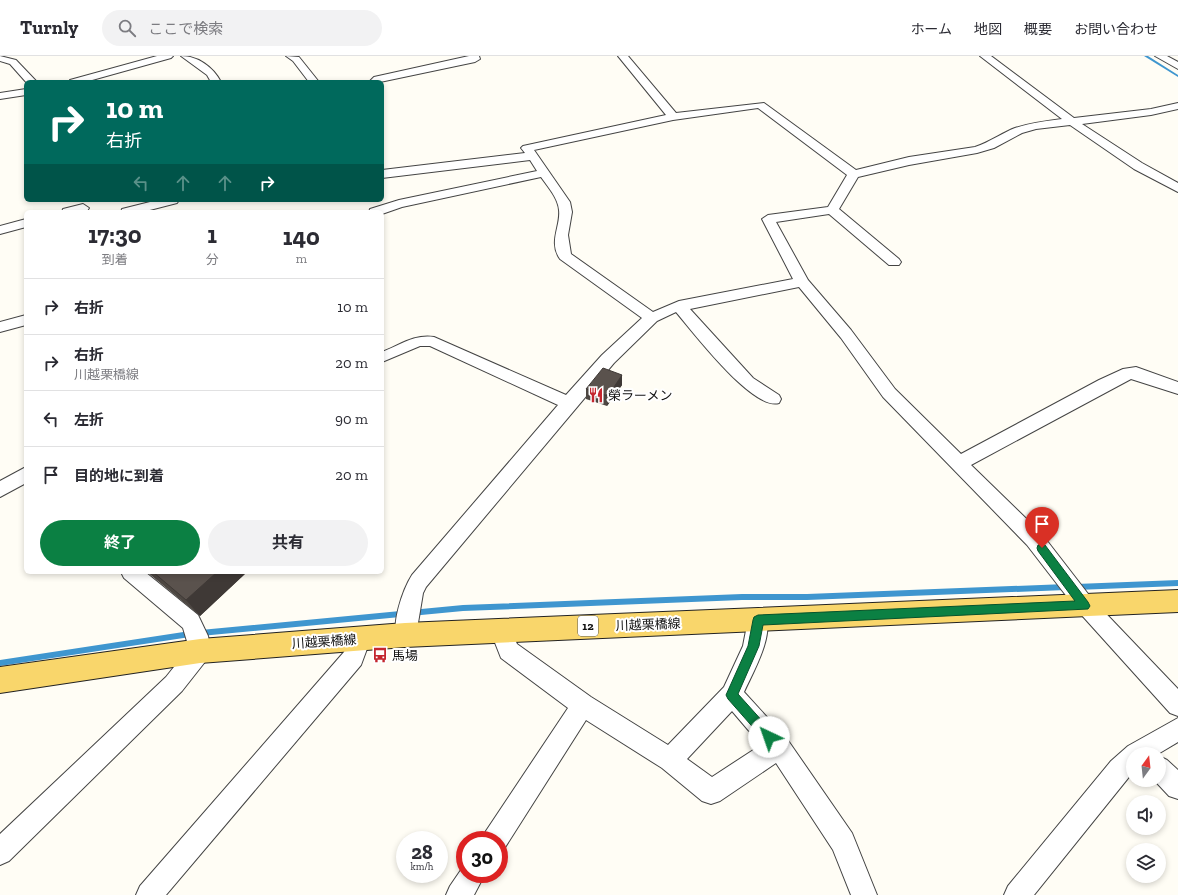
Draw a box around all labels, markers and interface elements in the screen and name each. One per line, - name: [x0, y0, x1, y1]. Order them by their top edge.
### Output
- search box: [102, 10, 382, 46]
- text: Turnly: [20, 16, 78, 39]
- icon: search: [116, 17, 138, 39]
- text: ここで検索: [148, 20, 223, 38]
- text: ホーム: [910, 21, 952, 38]
- text: 地図: [974, 21, 1002, 38]
- text: 概要: [1024, 21, 1052, 38]
- text: お問い合わせ: [1074, 21, 1158, 38]
- text: 10 m: [106, 92, 163, 125]
- icon: right: [40, 96, 92, 148]
- text: 右折: [106, 130, 142, 152]
- icon: left: [130, 172, 152, 194]
- icon: ahead: [172, 172, 194, 194]
- icon: ahead: [214, 172, 236, 194]
- icon: right: [256, 172, 278, 194]
- text: 17:30: [88, 220, 142, 249]
- text: 1: [207, 220, 217, 249]
- text: 140: [283, 222, 320, 251]
- text: m: [296, 251, 307, 266]
- text: 到着: [102, 252, 128, 267]
- text: 分: [206, 252, 219, 267]
- icon: right: [40, 296, 62, 318]
- text: 10 m: [337, 298, 368, 316]
- text: 右折: [74, 299, 104, 317]
- text: 右折: [74, 346, 104, 364]
- icon: right: [40, 352, 62, 374]
- text: 20 m: [335, 354, 368, 372]
- text: 川越栗橋線: [74, 367, 139, 382]
- restaurant icon: 榮ラーメン: [587, 386, 605, 404]
- place label: 榮ラーメン: [608, 388, 672, 403]
- icon: left: [40, 408, 62, 430]
- text: 90 m: [335, 410, 368, 428]
- text: 左折: [74, 411, 104, 429]
- icon: arrive: [40, 464, 62, 486]
- text: 20 m: [335, 466, 368, 484]
- text: 目的地に到着: [74, 467, 164, 485]
- pin: [1025, 507, 1059, 548]
- icon: arrive: [1031, 513, 1053, 535]
- button: 終了: [40, 520, 200, 566]
- button: 共有: [208, 520, 368, 566]
- road number: 12: [578, 616, 598, 636]
- street label: 川越栗橋線: [615, 616, 681, 633]
- street label: 川越栗橋線: [291, 632, 357, 651]
- bus stop icon: 馬場: [371, 646, 389, 664]
- place label: 馬場: [392, 648, 418, 663]
- position arrow: [748, 716, 790, 758]
- north arrow: [1126, 747, 1166, 787]
- map controls: [1126, 747, 1166, 883]
- button: sound: [1126, 795, 1166, 835]
- speed limit sign: 30: [456, 831, 508, 883]
- text: 28: [411, 840, 433, 864]
- button: layers: [1126, 843, 1166, 883]
- text: km/h: [411, 861, 433, 873]

